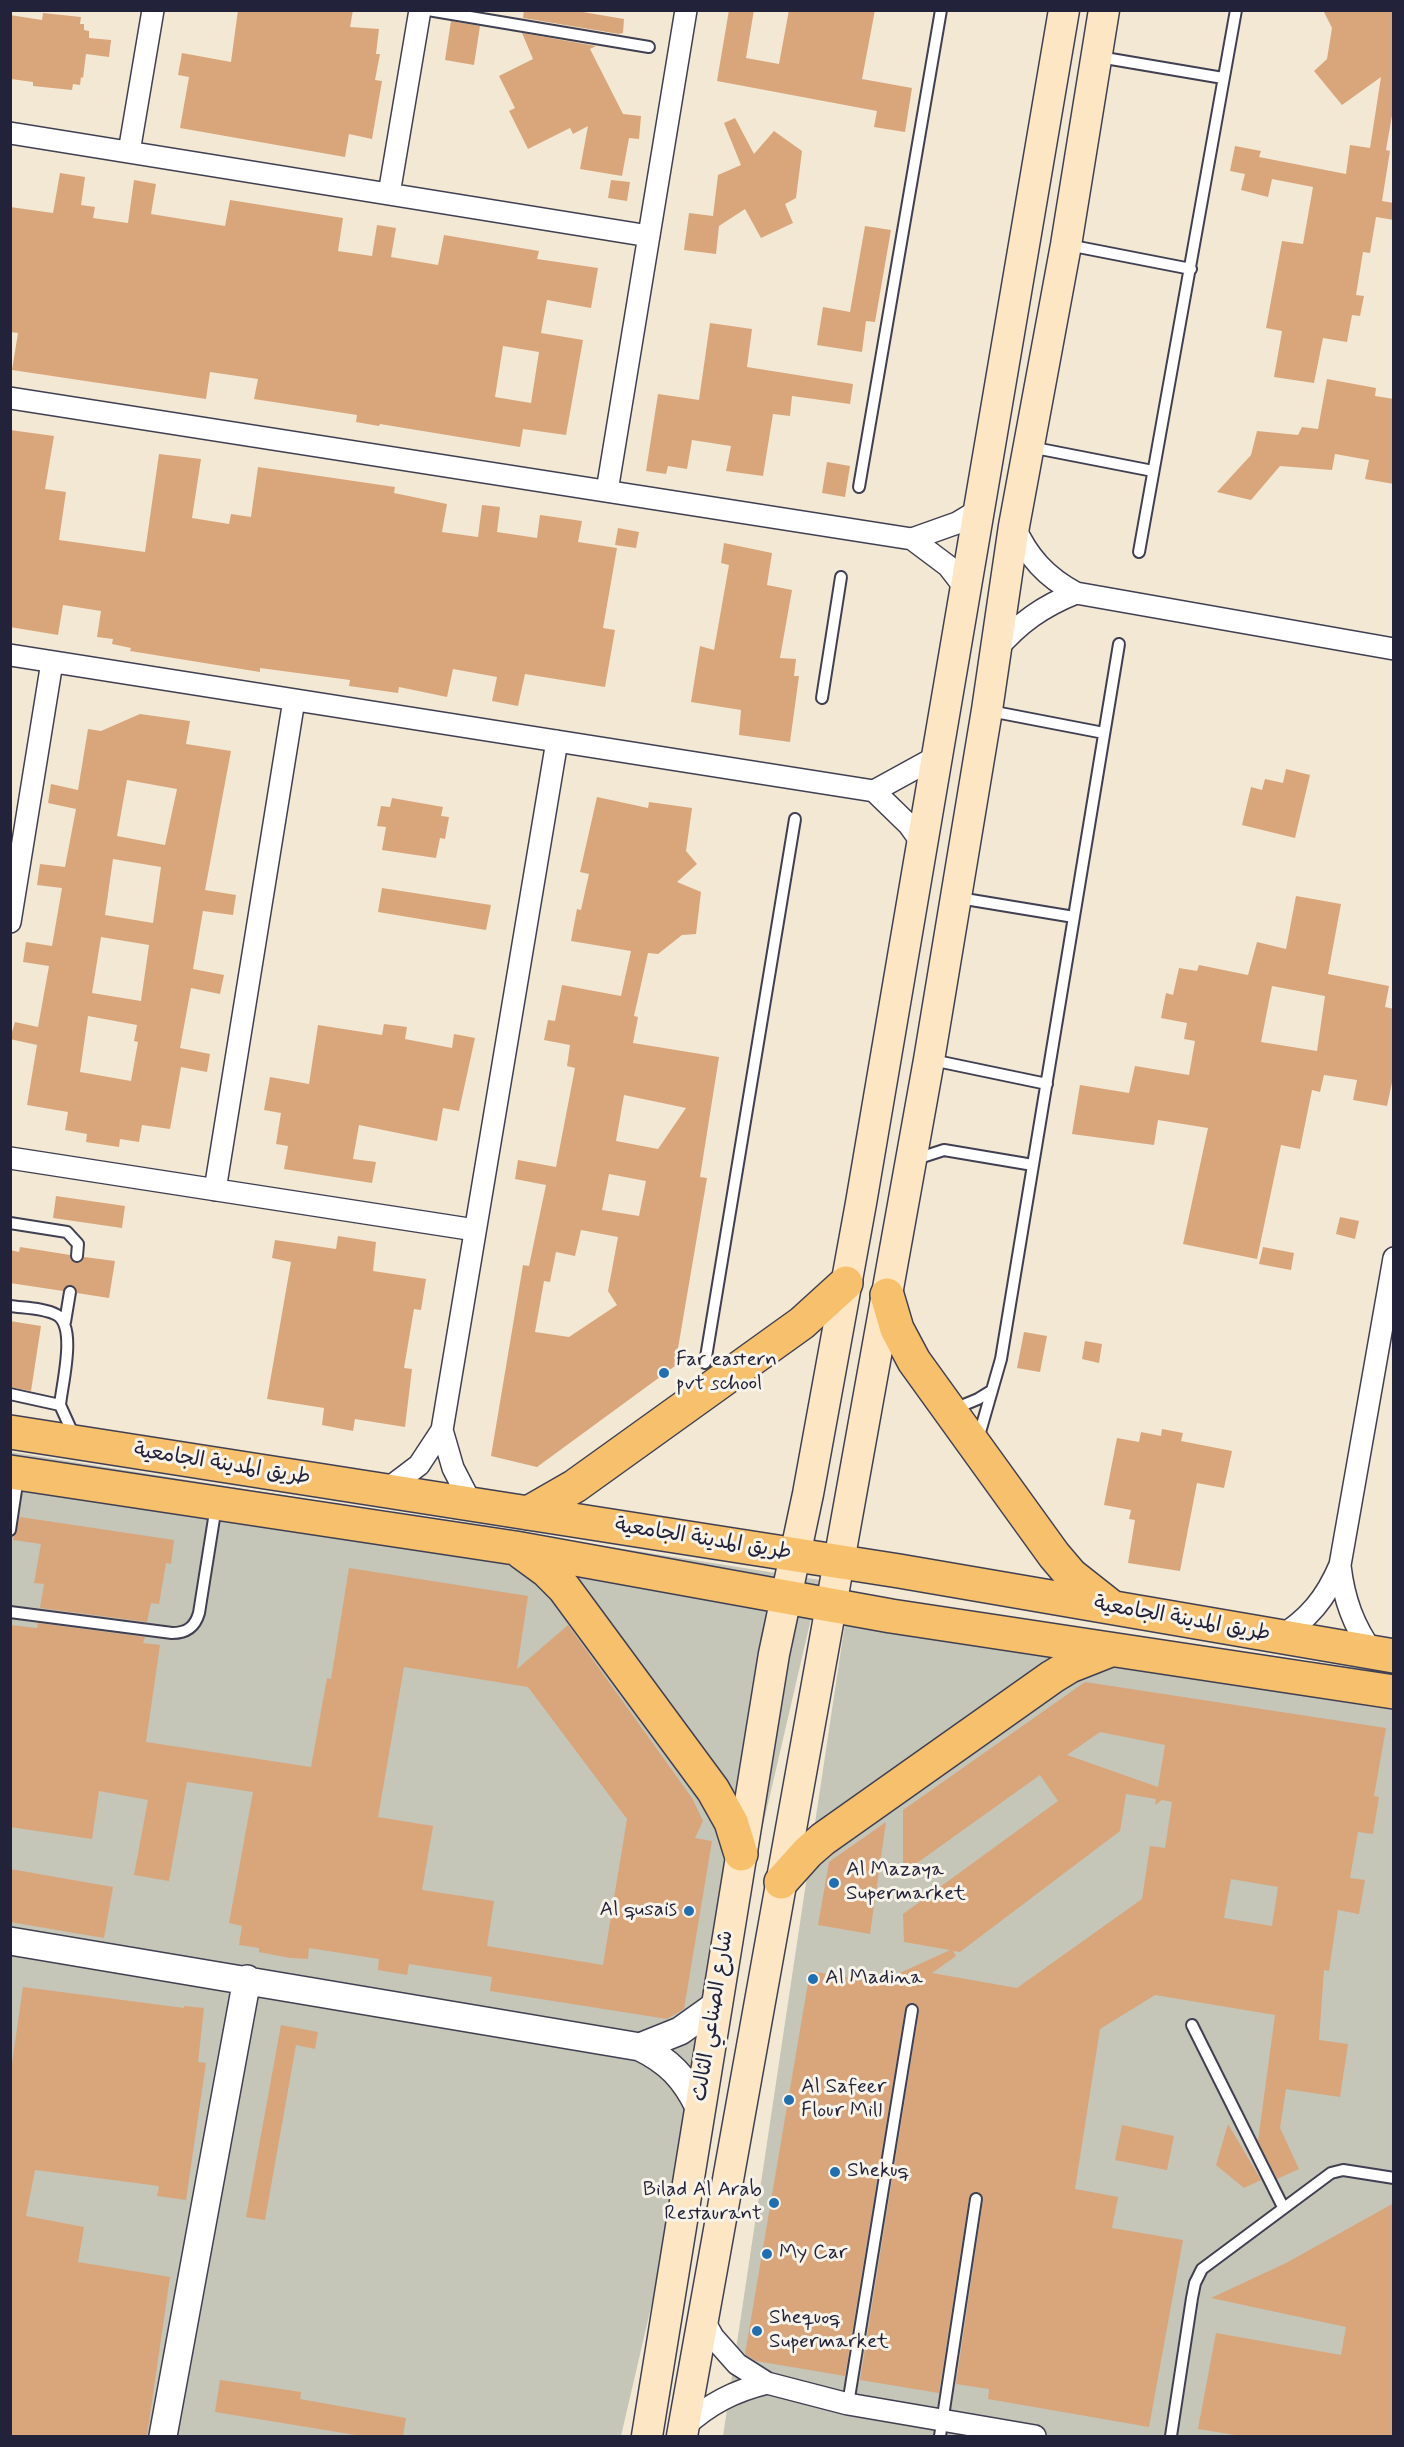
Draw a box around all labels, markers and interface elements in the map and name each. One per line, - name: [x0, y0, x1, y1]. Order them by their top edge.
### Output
- place label: Far eastern pvt school: [676, 1348, 777, 1398]
- marker: Far eastern pvt school: [657, 1366, 671, 1380]
- street label: طريق المدينة الجامعية: [132, 1439, 312, 1491]
- street label: طريق المدينة الجامعية: [613, 1514, 793, 1566]
- street label: طريق المدينة الجامعية: [1092, 1592, 1272, 1648]
- place label: Al Mazaya Supermarket: [846, 1858, 966, 1908]
- marker: Al Mazaya Supermarket: [827, 1876, 841, 1890]
- place label: Al qusais: [600, 1898, 677, 1924]
- marker: Al qusais: [682, 1904, 696, 1918]
- street label: شارع الصناعي الثالث: [688, 1929, 740, 2103]
- place label: Al Madina: [825, 1966, 923, 1992]
- marker: Al Madina: [806, 1972, 820, 1986]
- place label: Al Safeer Flour Mill: [801, 2075, 886, 2125]
- marker: Al Safeer Flour Mill: [782, 2093, 796, 2107]
- place label: Shekuq: [847, 2159, 909, 2185]
- marker: Shekuq: [828, 2165, 842, 2179]
- place label: Bilad Al Arab Restaurant: [643, 2178, 762, 2228]
- marker: Bilad Al Arab Restaurant: [767, 2196, 781, 2210]
- place label: My Car: [779, 2241, 847, 2267]
- marker: My Car: [760, 2247, 774, 2261]
- place label: Shequoq Supermarket: [769, 2306, 889, 2356]
- marker: Shequoq Supermarket: [750, 2324, 764, 2338]

